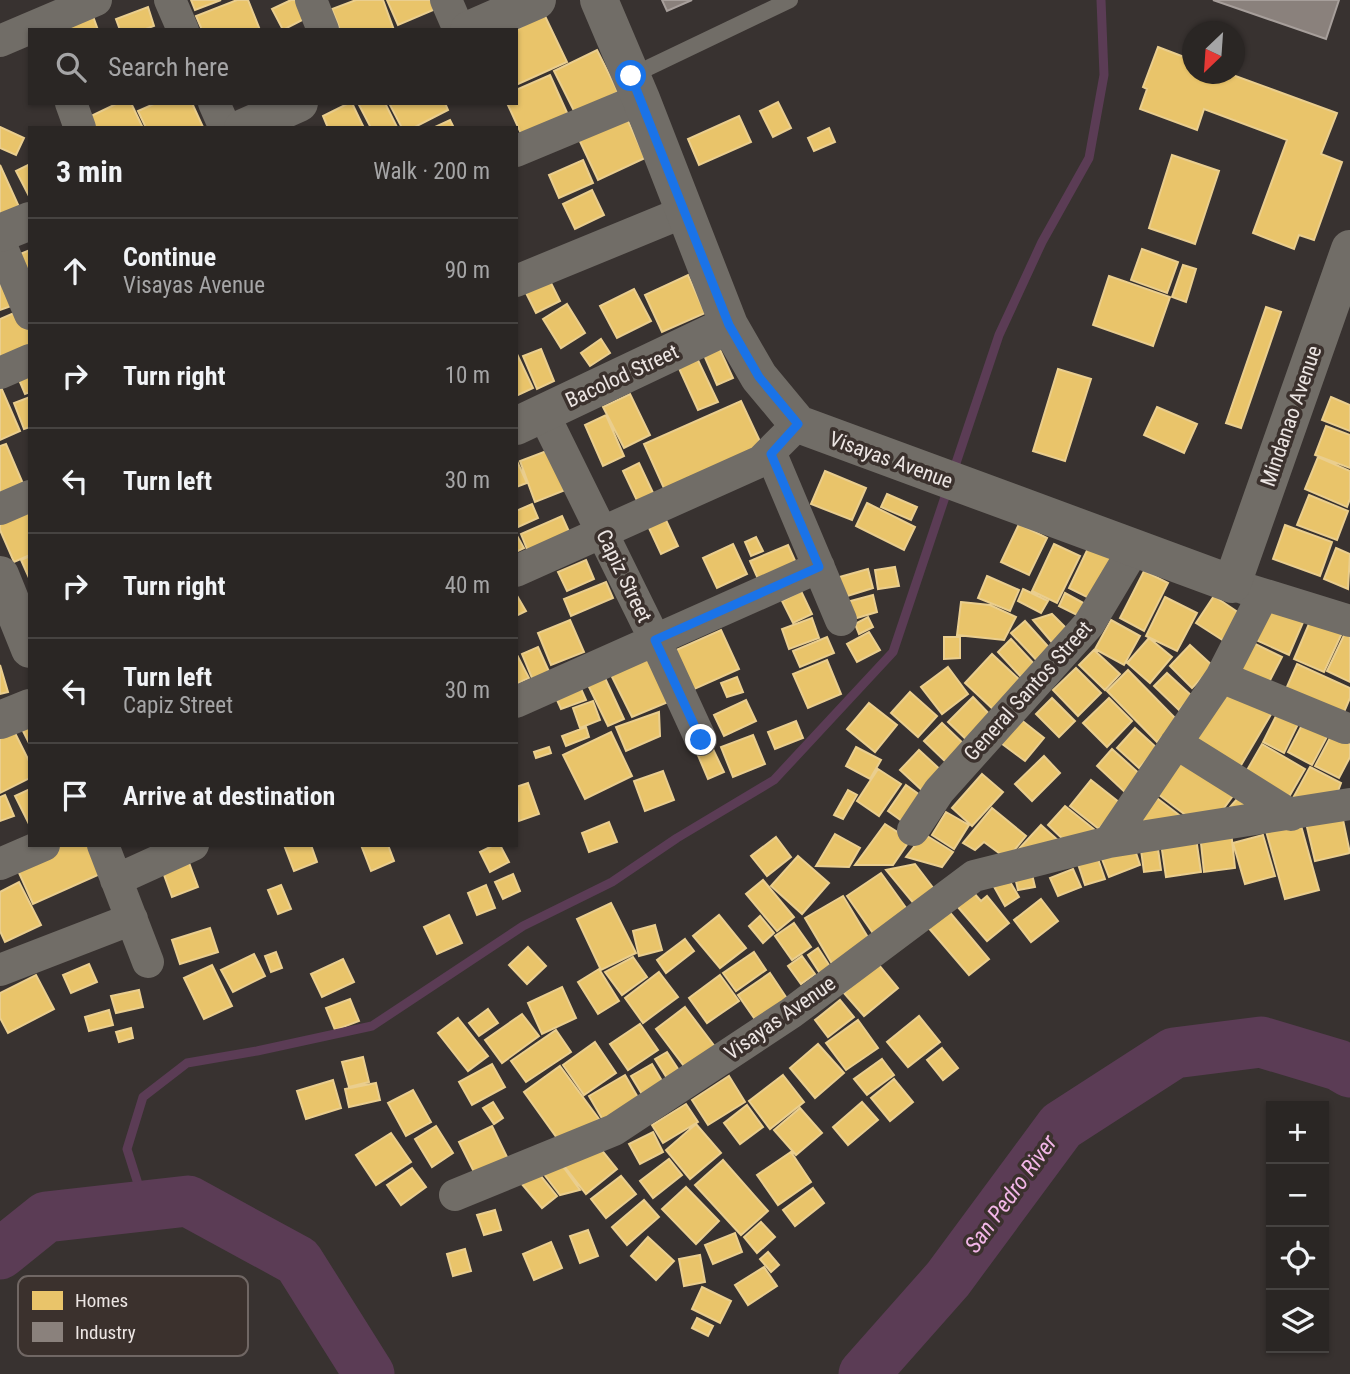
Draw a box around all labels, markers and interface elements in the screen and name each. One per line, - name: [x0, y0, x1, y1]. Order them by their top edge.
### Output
- north arrow: [1182, 21, 1245, 84]
- search box: [28, 28, 518, 105]
- icon: search: [52, 48, 90, 86]
- text: Search here: [108, 52, 229, 82]
- route start: [615, 60, 646, 91]
- text: 3 min: [56, 154, 123, 189]
- text: Walk · 200 m: [373, 158, 490, 185]
- text: Continue: [123, 242, 216, 272]
- icon: ahead: [56, 252, 94, 290]
- text: 90 m: [445, 257, 490, 284]
- text: Visayas Avenue: [123, 272, 265, 299]
- street label: Bacolod Street: [562, 339, 682, 413]
- street label: Mindanao Avenue: [1256, 342, 1326, 490]
- icon: right: [56, 357, 94, 395]
- text: Turn right: [123, 361, 225, 391]
- text: 10 m: [445, 362, 490, 389]
- street label: Visayas Avenue: [826, 427, 956, 493]
- icon: left: [56, 462, 94, 500]
- text: Turn left: [123, 466, 212, 496]
- text: 30 m: [445, 467, 490, 494]
- street label: Capiz Street: [591, 526, 657, 626]
- icon: right: [56, 567, 94, 605]
- text: Turn right: [123, 571, 225, 601]
- text: 40 m: [445, 572, 490, 599]
- street label: General Santos Street: [959, 616, 1097, 766]
- text: Turn left: [123, 662, 212, 692]
- icon: left: [56, 672, 94, 710]
- text: 30 m: [445, 677, 490, 704]
- text: Capiz Street: [123, 692, 233, 719]
- route end: [685, 724, 716, 755]
- icon: arrive: [56, 777, 94, 815]
- text: Arrive at destination: [123, 781, 335, 811]
- street label: Visayas Avenue: [720, 971, 840, 1065]
- map controls: [1266, 1101, 1329, 1353]
- button: +: [1266, 1101, 1329, 1164]
- water label: San Pedro River: [959, 1129, 1063, 1258]
- button: −: [1266, 1164, 1329, 1227]
- button: locate: [1266, 1227, 1329, 1290]
- legend: [18, 1276, 248, 1356]
- text: Homes: [75, 1289, 128, 1312]
- button: layers: [1266, 1290, 1329, 1353]
- text: Industry: [75, 1321, 136, 1344]

